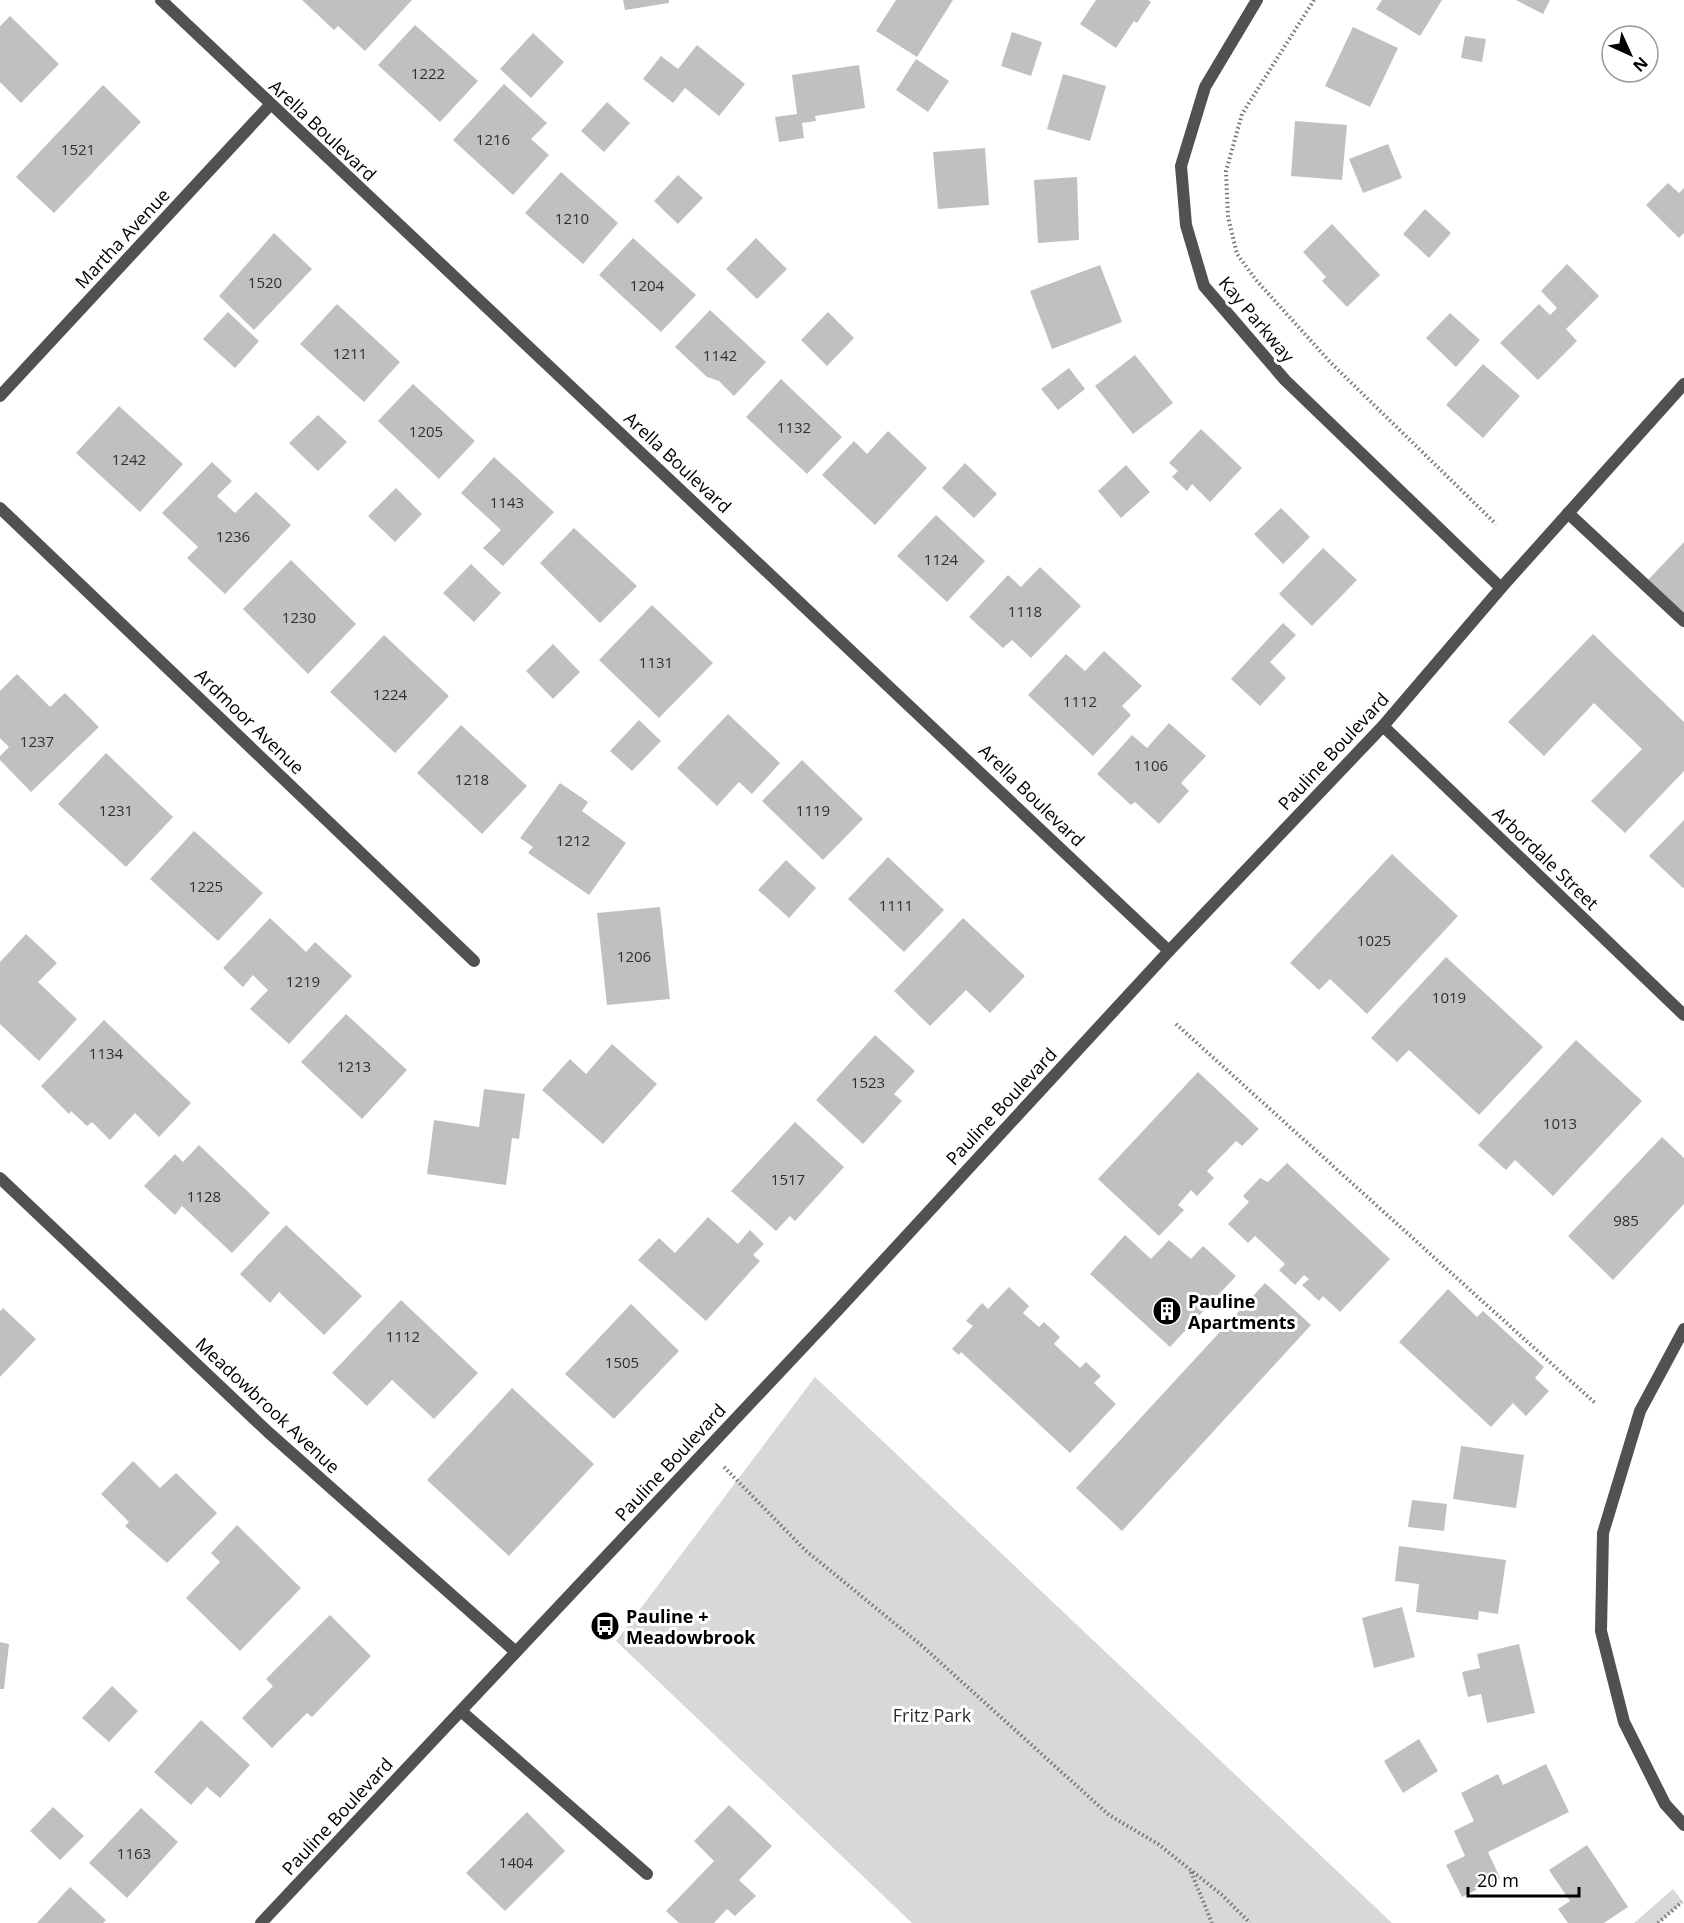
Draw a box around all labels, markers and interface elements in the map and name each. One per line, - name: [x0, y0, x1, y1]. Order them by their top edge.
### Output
- north arrow: [1600, 24, 1660, 84]
- text: N: [1628, 52, 1653, 77]
- house number: 1222: [411, 63, 445, 83]
- street label: Arella Boulevard: [264, 74, 382, 186]
- house number: 1216: [476, 129, 510, 149]
- house number: 1521: [61, 139, 95, 159]
- street label: Martha Avenue: [69, 183, 175, 293]
- house number: 1210: [555, 208, 589, 228]
- street label: Kay Parkway: [1214, 271, 1301, 368]
- house number: 1520: [248, 272, 282, 292]
- house number: 1204: [630, 275, 665, 295]
- house number: 1211: [333, 343, 367, 363]
- house number: 1142: [703, 345, 737, 365]
- street label: Arella Boulevard: [619, 406, 737, 518]
- house number: 1132: [777, 417, 811, 437]
- house number: 1205: [409, 421, 443, 441]
- house number: 1242: [112, 449, 146, 469]
- house number: 1143: [490, 492, 524, 512]
- house number: 1236: [216, 526, 250, 546]
- house number: 1124: [924, 549, 959, 569]
- house number: 1118: [1008, 601, 1042, 621]
- house number: 1230: [282, 607, 316, 627]
- house number: 1131: [639, 652, 673, 672]
- street label: Ardmoor Avenue: [190, 663, 310, 779]
- house number: 1224: [373, 684, 408, 704]
- street label: Pauline Boulevard: [1272, 687, 1394, 815]
- house number: 1112: [1063, 691, 1097, 711]
- house number: 1237: [20, 731, 54, 751]
- street label: Arella Boulevard: [974, 738, 1090, 852]
- house number: 1106: [1134, 755, 1168, 775]
- house number: 1218: [455, 769, 489, 789]
- house number: 1231: [99, 800, 133, 820]
- house number: 1119: [796, 800, 830, 820]
- street label: Arbordale Street: [1488, 801, 1604, 915]
- house number: 1212: [556, 830, 590, 850]
- house number: 1225: [189, 876, 223, 896]
- house number: 1111: [879, 895, 913, 915]
- house number: 1025: [1357, 930, 1391, 950]
- house number: 1206: [617, 946, 651, 966]
- house number: 1219: [286, 971, 320, 991]
- house number: 1019: [1432, 987, 1466, 1007]
- street label: Pauline Boulevard: [940, 1042, 1062, 1170]
- house number: 1134: [89, 1043, 124, 1063]
- house number: 1213: [337, 1056, 371, 1076]
- house number: 1523: [851, 1072, 885, 1092]
- house number: 1013: [1543, 1113, 1577, 1133]
- house number: 1517: [771, 1169, 805, 1189]
- house number: 1128: [187, 1186, 221, 1206]
- house number: 985: [1613, 1210, 1639, 1230]
- place label: Pauline Apartments: [1188, 1289, 1296, 1334]
- building icon: Pauline Apartments: [1151, 1295, 1183, 1327]
- house number: 1112: [386, 1326, 420, 1346]
- street label: Meadowbrook Avenue: [191, 1332, 345, 1478]
- house number: 1505: [605, 1352, 639, 1372]
- street label: Pauline Boulevard: [609, 1398, 731, 1526]
- place label: Pauline + Meadowbrook: [626, 1604, 756, 1649]
- bus stop icon: Pauline + Meadowbrook: [589, 1610, 621, 1642]
- park label: Fritz Park: [893, 1703, 972, 1727]
- street label: Pauline Boulevard: [276, 1752, 398, 1880]
- house number: 1163: [117, 1843, 151, 1863]
- house number: 1404: [499, 1852, 534, 1872]
- scale bar: [1468, 1860, 1579, 1898]
- text: 20 m: [1477, 1868, 1519, 1892]

